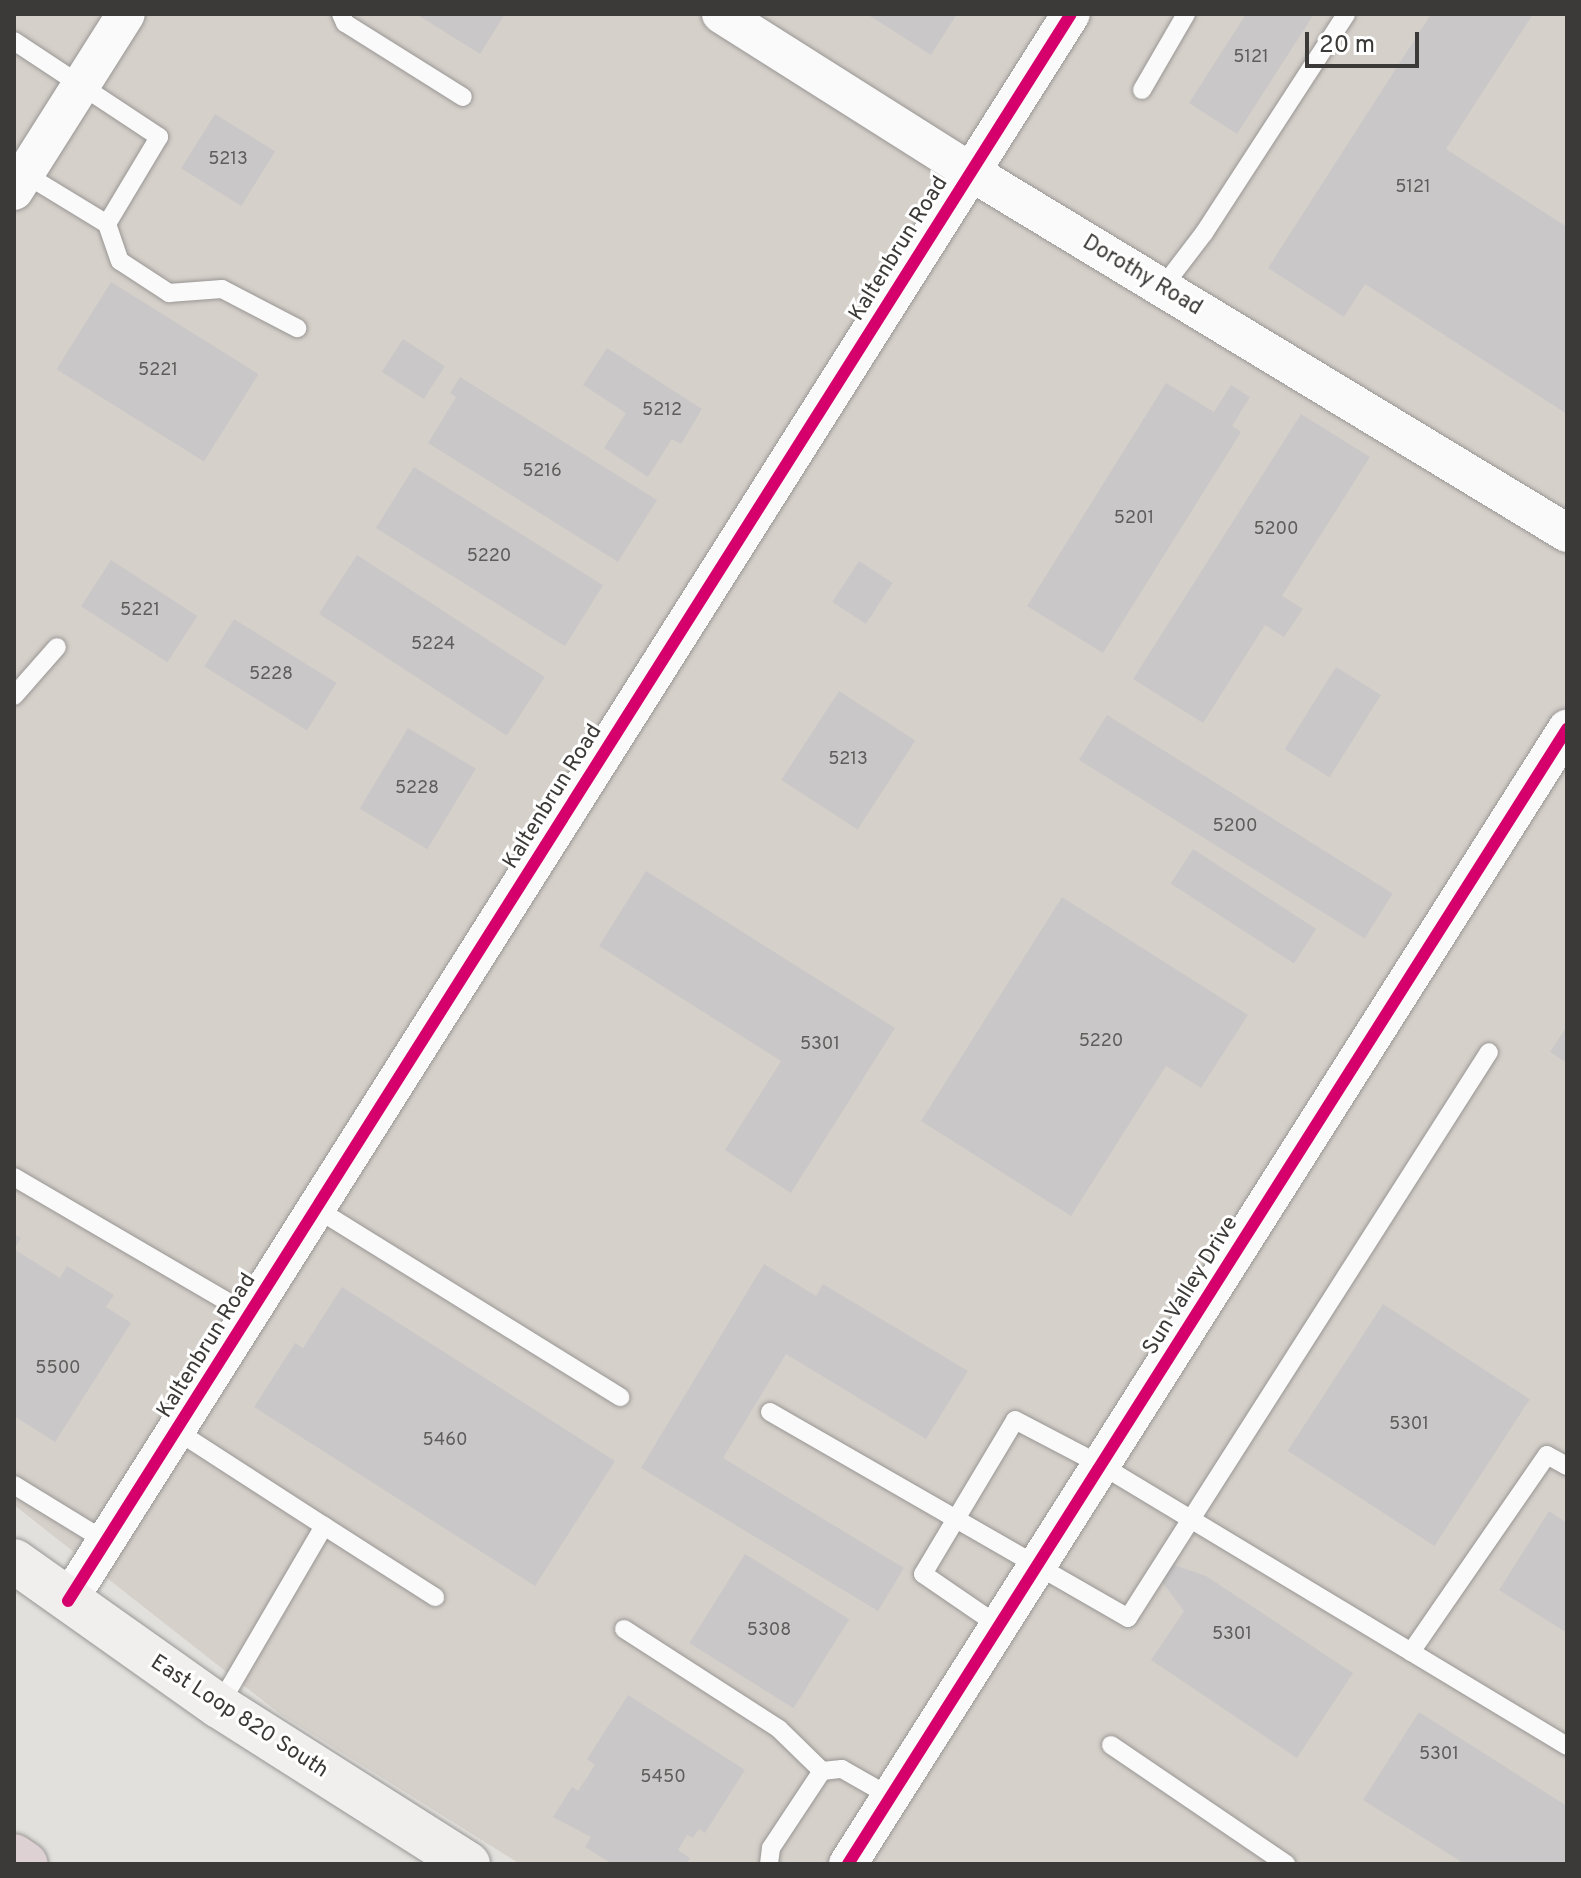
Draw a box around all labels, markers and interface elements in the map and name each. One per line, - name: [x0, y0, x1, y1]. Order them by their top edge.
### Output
- scale bar: [1309, 16, 1423, 66]
- text: 20 m: [1319, 31, 1375, 61]
- house number: 5121: [1233, 47, 1269, 69]
- house number: 5213: [208, 149, 248, 171]
- street label: Kaltenbrun Road: [844, 172, 954, 326]
- house number: 5121: [1395, 177, 1431, 199]
- street label: Dorothy Road: [1077, 230, 1207, 322]
- house number: 5221: [138, 360, 178, 382]
- house number: 5212: [642, 400, 682, 422]
- house number: 5216: [522, 461, 562, 483]
- house number: 5201: [1114, 508, 1154, 530]
- house number: 5200: [1253, 519, 1299, 541]
- house number: 5220: [467, 546, 511, 568]
- house number: 5221: [120, 600, 160, 622]
- house number: 5224: [411, 634, 455, 656]
- house number: 5228: [249, 664, 293, 686]
- street label: Kaltenbrun Road: [498, 720, 608, 874]
- house number: 5213: [828, 749, 868, 771]
- house number: 5228: [395, 778, 439, 800]
- house number: 5200: [1212, 816, 1258, 838]
- house number: 5220: [1079, 1031, 1123, 1053]
- house number: 5301: [800, 1034, 840, 1056]
- street label: Sun Valley Drive: [1138, 1211, 1244, 1361]
- street label: Kaltenbrun Road: [152, 1269, 262, 1423]
- house number: 5500: [35, 1358, 81, 1380]
- house number: 5301: [1389, 1414, 1429, 1436]
- house number: 5460: [422, 1430, 468, 1452]
- house number: 5308: [747, 1620, 791, 1642]
- house number: 5301: [1212, 1624, 1252, 1646]
- street label: East Loop 820 South: [145, 1650, 333, 1784]
- house number: 5301: [1419, 1744, 1459, 1766]
- house number: 5450: [640, 1767, 686, 1789]

